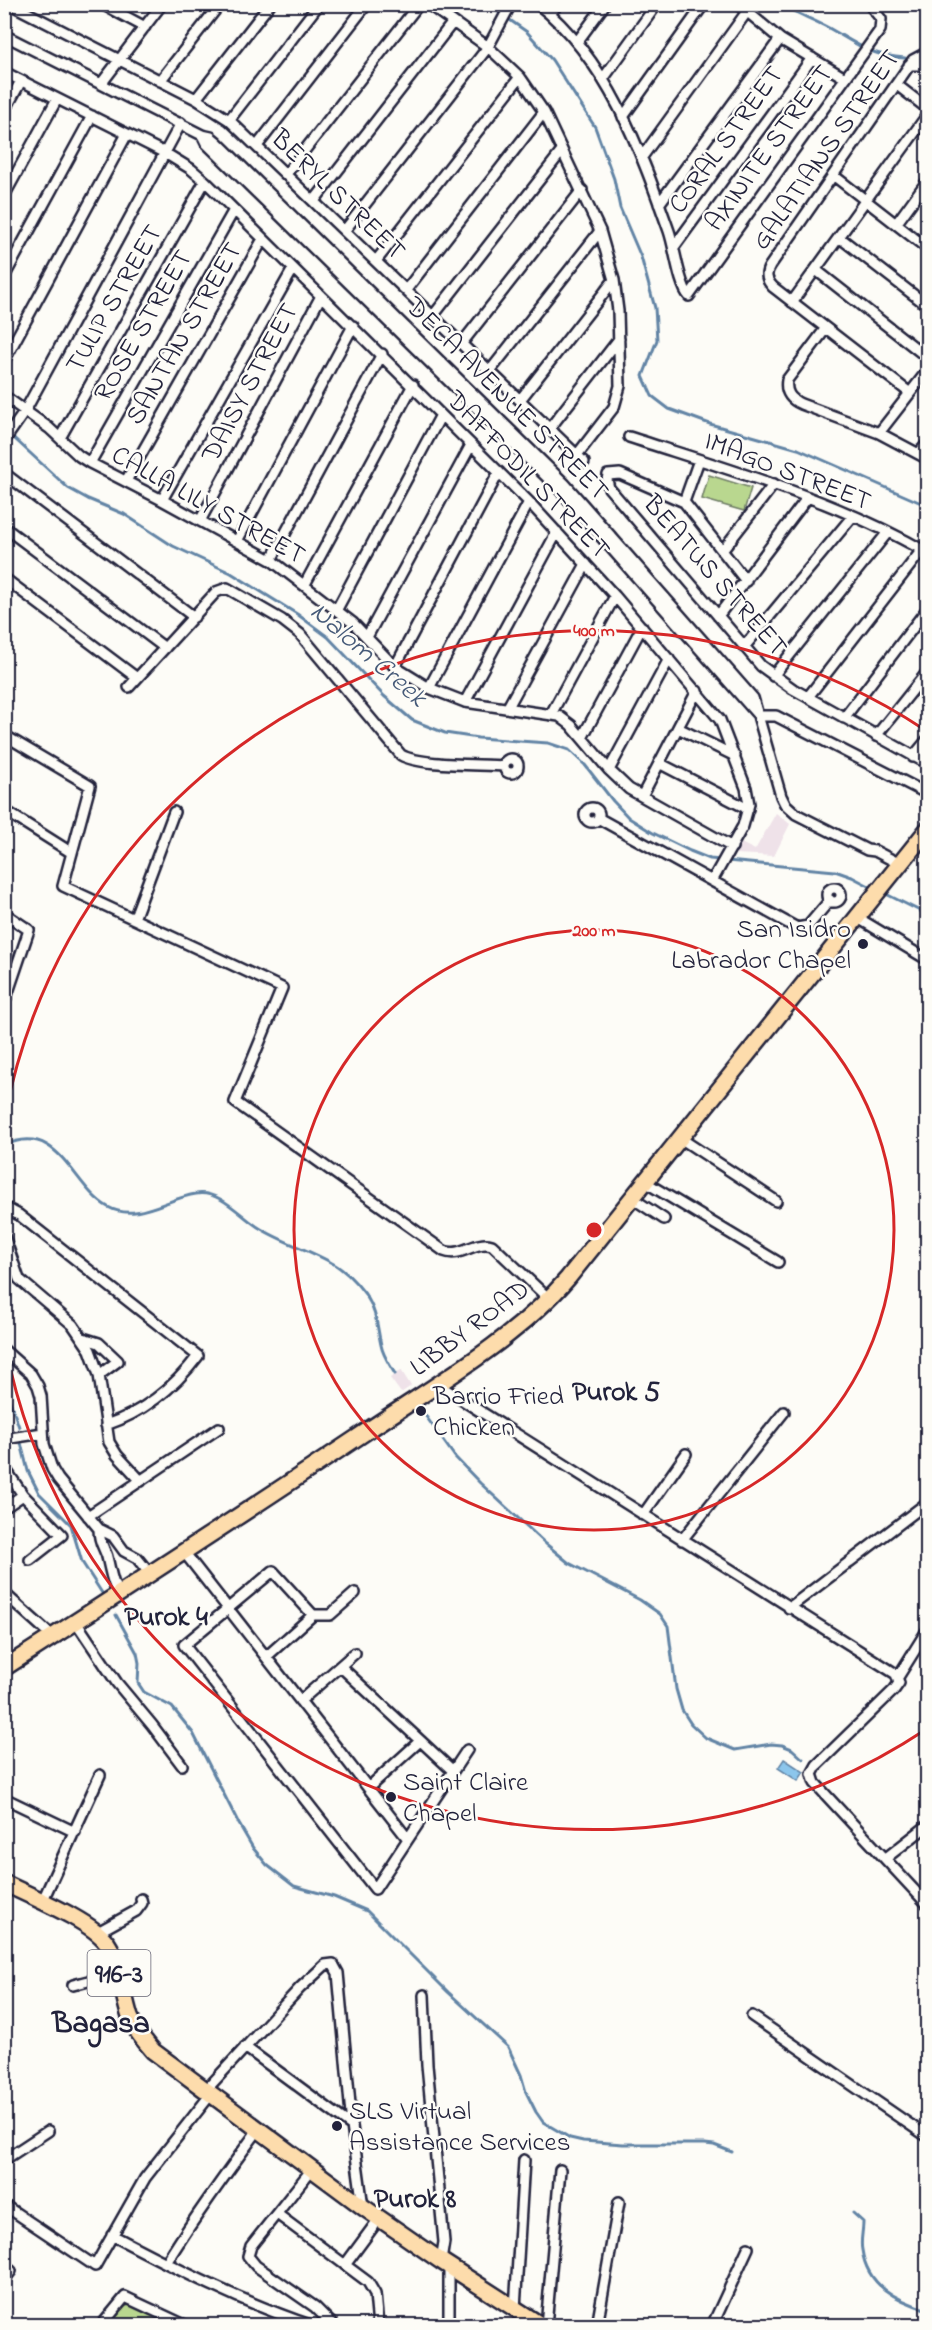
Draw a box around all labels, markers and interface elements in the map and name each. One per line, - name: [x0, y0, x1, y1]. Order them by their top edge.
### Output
- street label: GALATIANS STREET: [743, 42, 911, 259]
- street label: AXINITE STREET: [696, 57, 844, 240]
- street label: CORAL STREET: [660, 58, 794, 222]
- street label: BERYL STREET: [260, 120, 414, 270]
- street label: TULIP STREET: [57, 218, 173, 381]
- street label: SANTAN STREET: [117, 236, 253, 433]
- street label: ROSE STREET: [85, 243, 203, 409]
- street label: DECA AVENUE STREET: [395, 288, 617, 511]
- street label: DAISY STREET: [192, 297, 310, 471]
- street label: DAFFODIL STREET: [435, 382, 618, 569]
- street label: IMAGO STREET: [698, 423, 876, 522]
- street label: CALLA LILY STREET: [104, 437, 312, 576]
- street label: BEATUS STREET: [632, 486, 796, 666]
- water label: Nalom Creek: [300, 593, 437, 719]
- text: 400 m: [573, 619, 615, 645]
- place label: San Isidro Labrador Chapel: [671, 911, 851, 981]
- text: 200 m: [572, 919, 616, 945]
- marker: San Isidro Labrador Chapel: [856, 937, 870, 951]
- centre of rings: [584, 1220, 604, 1240]
- street label: LIBBY ROAD: [402, 1271, 539, 1387]
- district label: Purok 5: [572, 1373, 660, 1414]
- place label: Barrio Fried Chicken: [432, 1378, 564, 1448]
- marker: Barrio Fried Chicken: [414, 1404, 428, 1418]
- district label: Purok 4: [124, 1598, 208, 1639]
- place label: Saint Claire Chapel: [403, 1764, 529, 1834]
- marker: Saint Claire Chapel: [384, 1790, 398, 1804]
- road number: 916-3: [88, 1950, 150, 1996]
- district label: Bagasa: [50, 2003, 150, 2048]
- place label: SLS Virtual Assistance Services: [349, 2093, 570, 2163]
- marker: SLS Virtual Assistance Services: [330, 2119, 344, 2133]
- district label: Purok 8: [374, 2180, 457, 2221]

